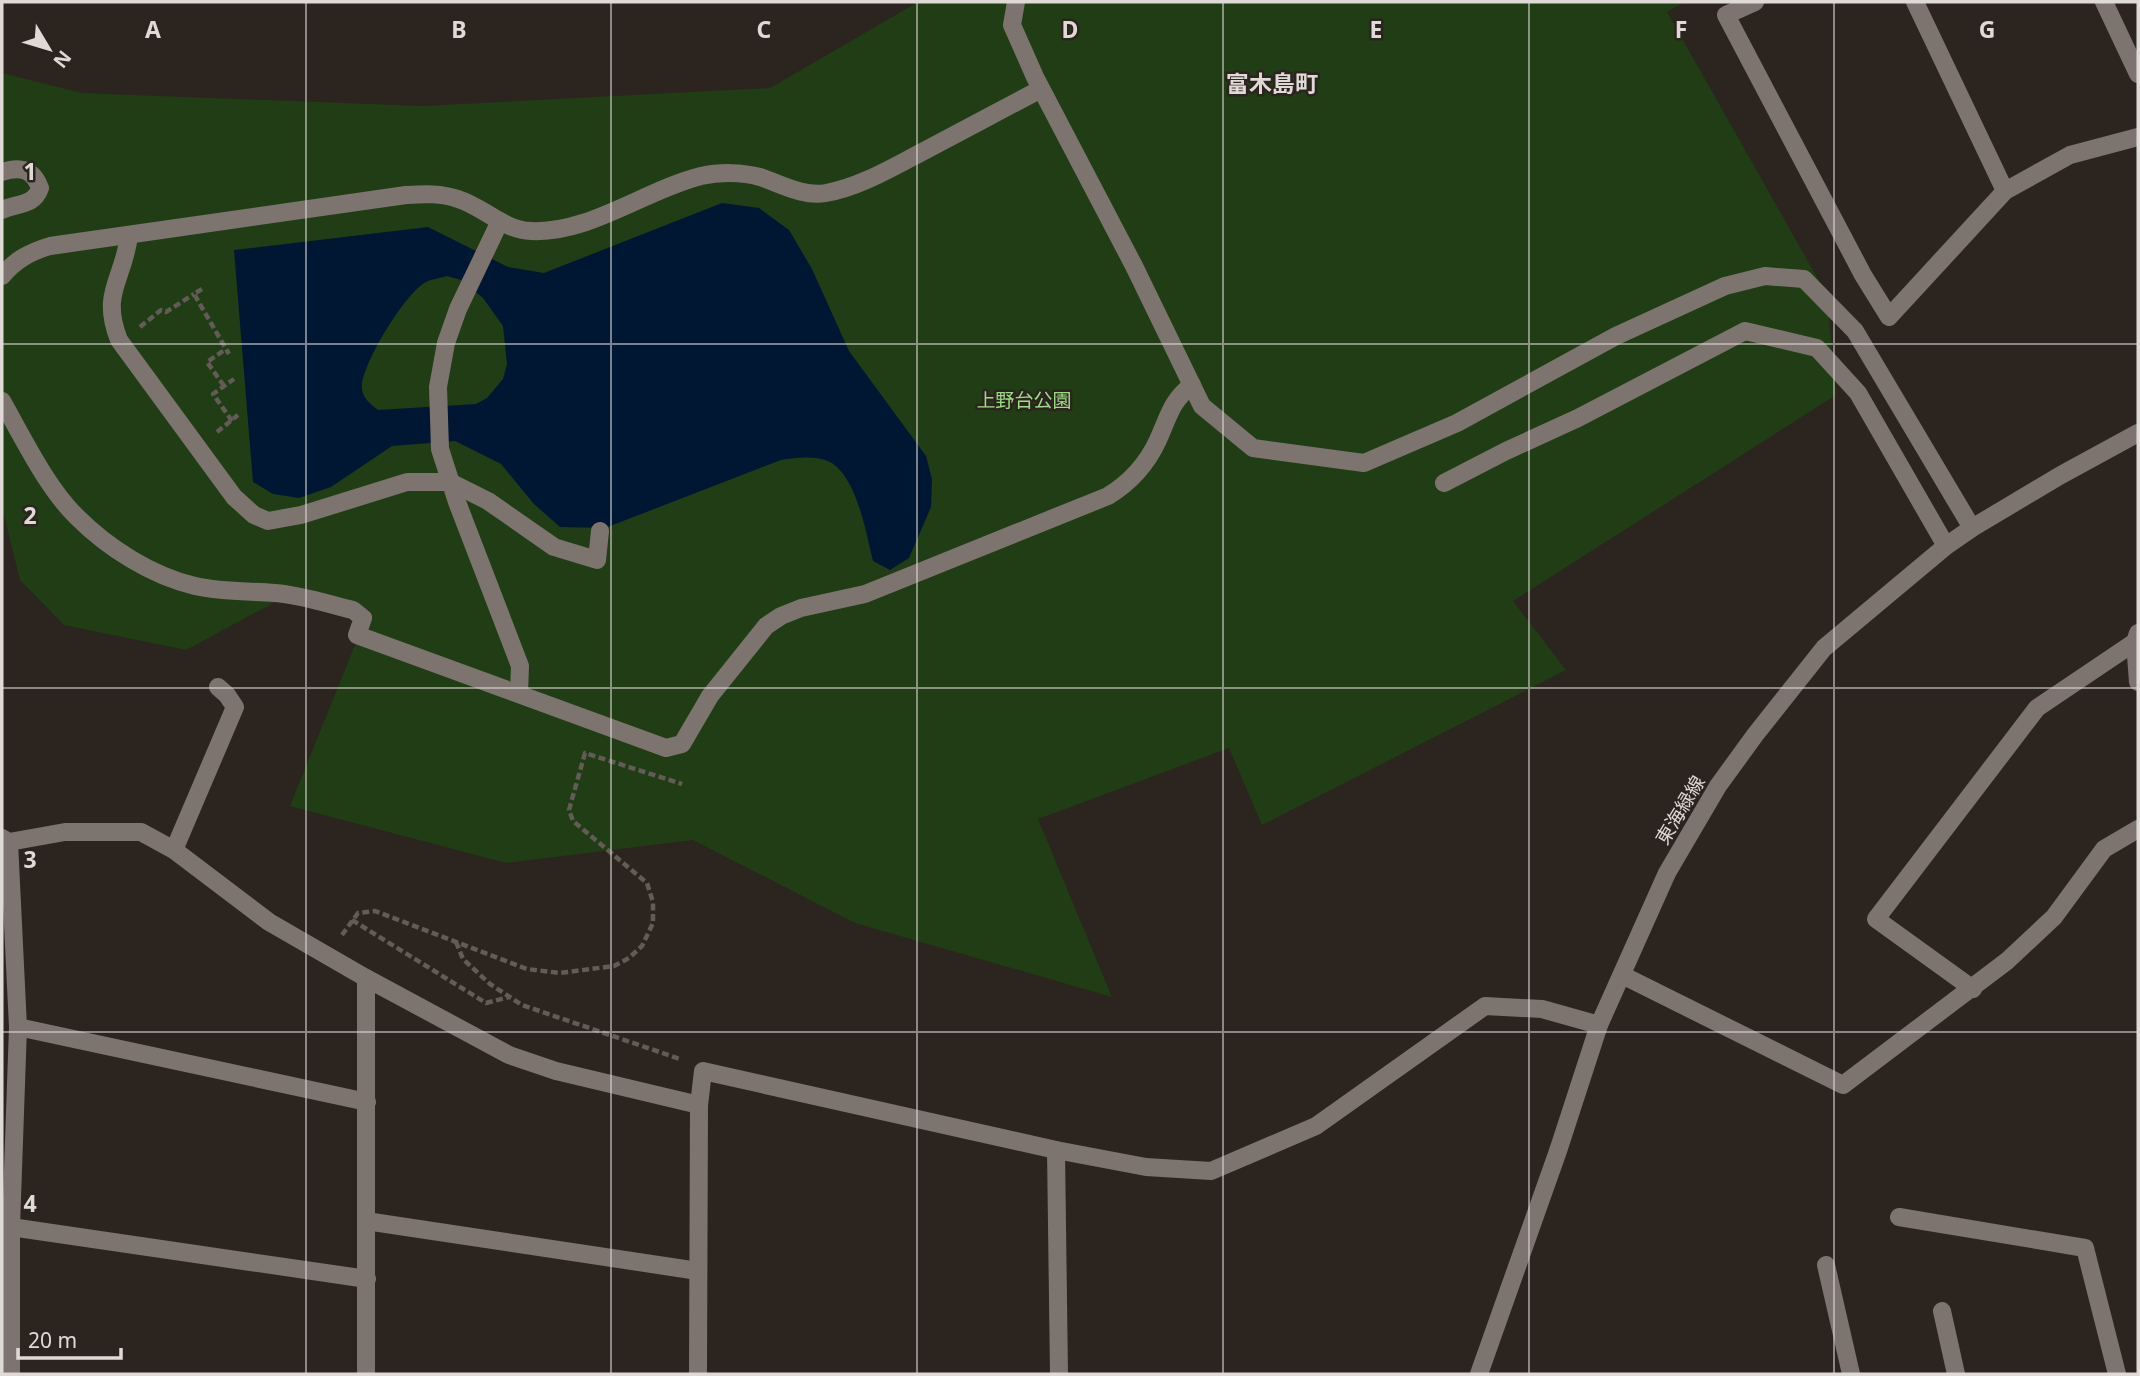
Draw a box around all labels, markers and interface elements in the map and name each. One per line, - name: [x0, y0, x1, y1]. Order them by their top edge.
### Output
- text: A: [145, 13, 161, 45]
- text: B: [451, 13, 467, 45]
- text: C: [757, 13, 772, 45]
- text: D: [1062, 13, 1078, 45]
- text: E: [1370, 13, 1382, 45]
- text: F: [1675, 13, 1687, 45]
- text: G: [1979, 13, 1995, 45]
- north arrow: [14, 14, 84, 84]
- text: N: [47, 45, 77, 74]
- district label: 富木島町: [1226, 67, 1318, 99]
- text: 1: [23, 155, 37, 187]
- park label: 上野台公園: [976, 387, 1072, 413]
- text: 2: [23, 499, 37, 531]
- street label: 東海緑線: [1649, 771, 1711, 849]
- text: 3: [23, 843, 37, 875]
- text: 4: [23, 1187, 37, 1219]
- scale bar: [18, 1316, 121, 1360]
- text: 20 m: [28, 1326, 77, 1354]

